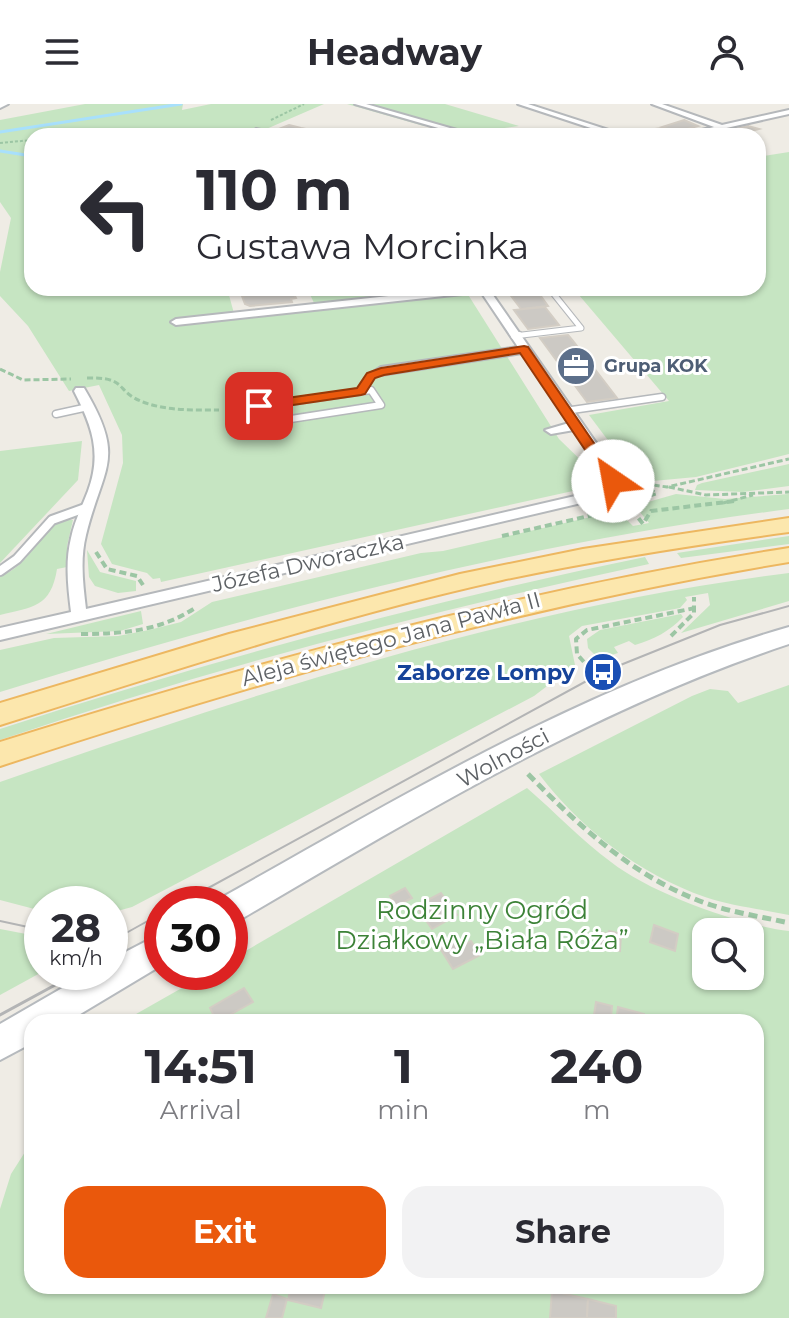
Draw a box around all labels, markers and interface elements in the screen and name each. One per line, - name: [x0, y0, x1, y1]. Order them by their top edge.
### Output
- icon: menu: [40, 30, 84, 74]
- text: Headway: [307, 30, 482, 74]
- icon: person: [705, 30, 749, 74]
- text: 110 m: [196, 156, 353, 224]
- icon: left: [64, 160, 168, 264]
- text: Gustawa Morcinka: [196, 224, 529, 268]
- office icon: Grupa KOK: [555, 345, 597, 387]
- place label: Grupa KOK: [604, 355, 708, 377]
- pin: [225, 372, 293, 440]
- icon: arrive: [237, 384, 281, 428]
- position arrow: [571, 439, 655, 523]
- street label: Józefa Dworaczka: [208, 528, 407, 598]
- street label: Aleja świętego Jana Pawła II: [239, 586, 543, 692]
- bus stop icon: Zaborze Lompy: [582, 651, 624, 693]
- place label: Zaborze Lompy: [397, 659, 576, 686]
- street label: Wolności: [452, 722, 554, 794]
- speed limit sign: 30: [144, 886, 248, 990]
- park label: Rodzinny Ogród Działkowy „Biała Róża”: [335, 894, 629, 956]
- text: 28: [51, 903, 101, 952]
- map controls: [692, 918, 764, 990]
- button: search: [692, 918, 764, 990]
- text: km/h: [49, 946, 103, 970]
- text: 14:51: [145, 1037, 257, 1095]
- text: 1: [394, 1037, 413, 1095]
- text: 240: [550, 1037, 643, 1095]
- text: Arrival: [160, 1094, 242, 1126]
- text: min: [377, 1094, 429, 1126]
- text: m: [583, 1094, 610, 1126]
- button: Exit: [64, 1186, 386, 1278]
- button: Share: [402, 1186, 724, 1278]

